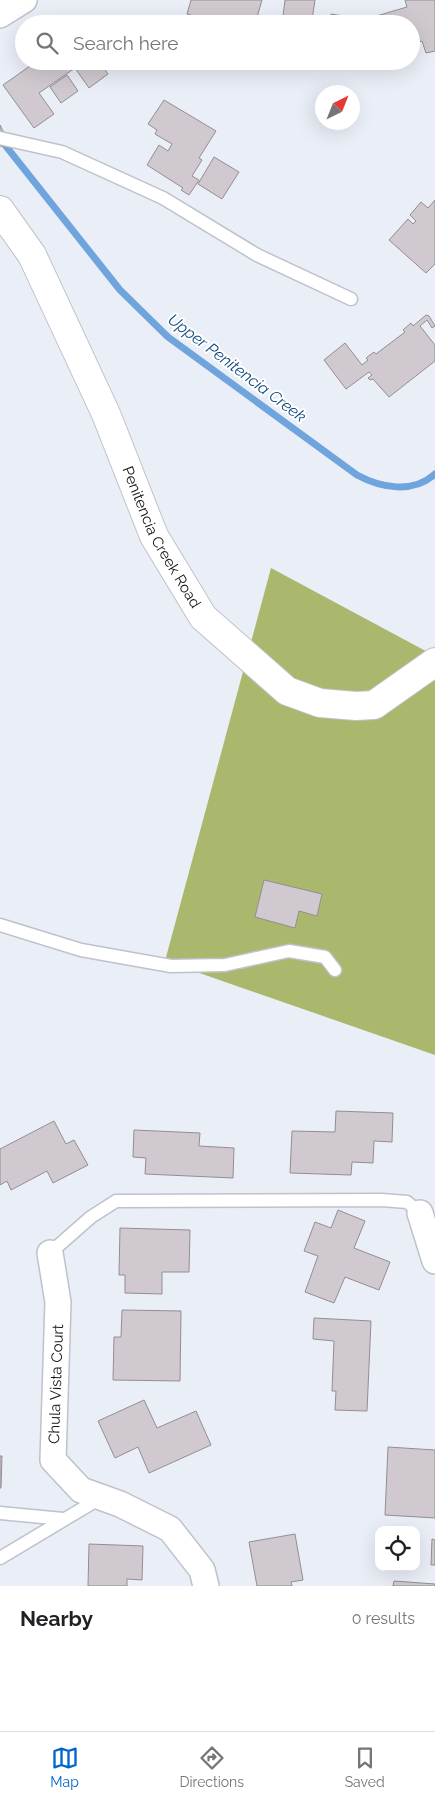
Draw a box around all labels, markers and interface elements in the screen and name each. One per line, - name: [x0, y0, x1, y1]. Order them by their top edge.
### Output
- search box: [15, 15, 420, 70]
- icon: search: [33, 29, 61, 57]
- text: Search here: [73, 32, 179, 54]
- north arrow: [315, 85, 360, 130]
- water label: Upper Penitencia Creek: [164, 310, 310, 426]
- street label: Penitencia Creek Road: [118, 464, 205, 611]
- street label: Chula Vista Court: [45, 1324, 67, 1444]
- map controls: [375, 1526, 420, 1571]
- button: locate: [375, 1526, 420, 1571]
- text: Nearby: [20, 1606, 93, 1631]
- text: 0 results: [352, 1609, 415, 1628]
- tab: Map: [50, 1744, 79, 1790]
- tab: Directions: [179, 1744, 244, 1790]
- tab: Saved: [345, 1744, 385, 1790]

